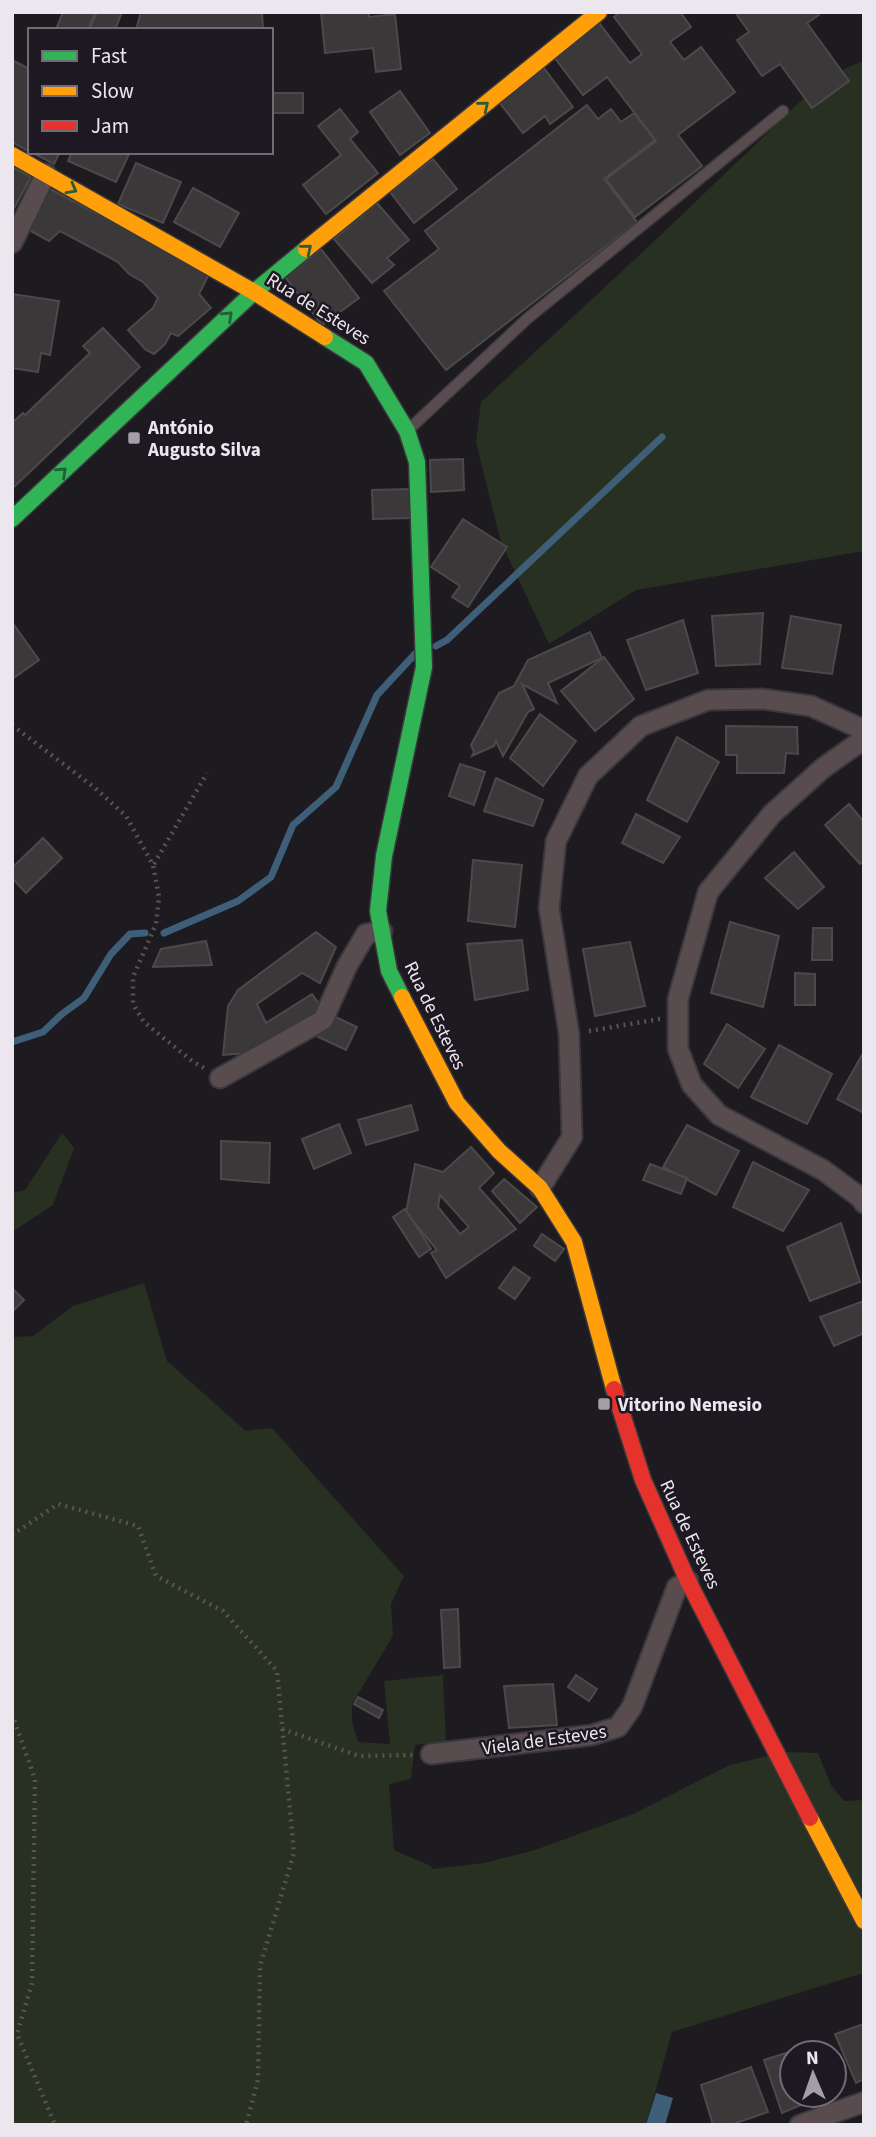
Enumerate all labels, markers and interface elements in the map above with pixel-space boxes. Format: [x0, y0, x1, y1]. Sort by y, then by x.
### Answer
legend [28, 28, 273, 154]
text: Fast [91, 41, 127, 71]
text: Slow [91, 76, 134, 106]
one-way arrow [476, 101, 488, 114]
text: Jam [91, 111, 129, 141]
one-way arrow [64, 181, 77, 194]
one-way arrow [299, 245, 312, 257]
street label: Rua de Esteves [261, 267, 375, 352]
one-way arrow [220, 312, 233, 325]
place label: António Augusto Silva [147, 415, 261, 464]
marker: António Augusto Silva [126, 430, 142, 446]
one-way arrow [54, 468, 67, 480]
street label: Rua de Esteves [397, 957, 473, 1075]
place label: Vitorino Nemesio [617, 1392, 762, 1419]
marker: Vitorino Nemesio [596, 1396, 612, 1412]
street label: Rua de Esteves [653, 1476, 727, 1594]
street label: Viela de Esteves [480, 1718, 608, 1763]
north arrow [778, 2039, 848, 2109]
text: N [806, 2045, 819, 2072]

